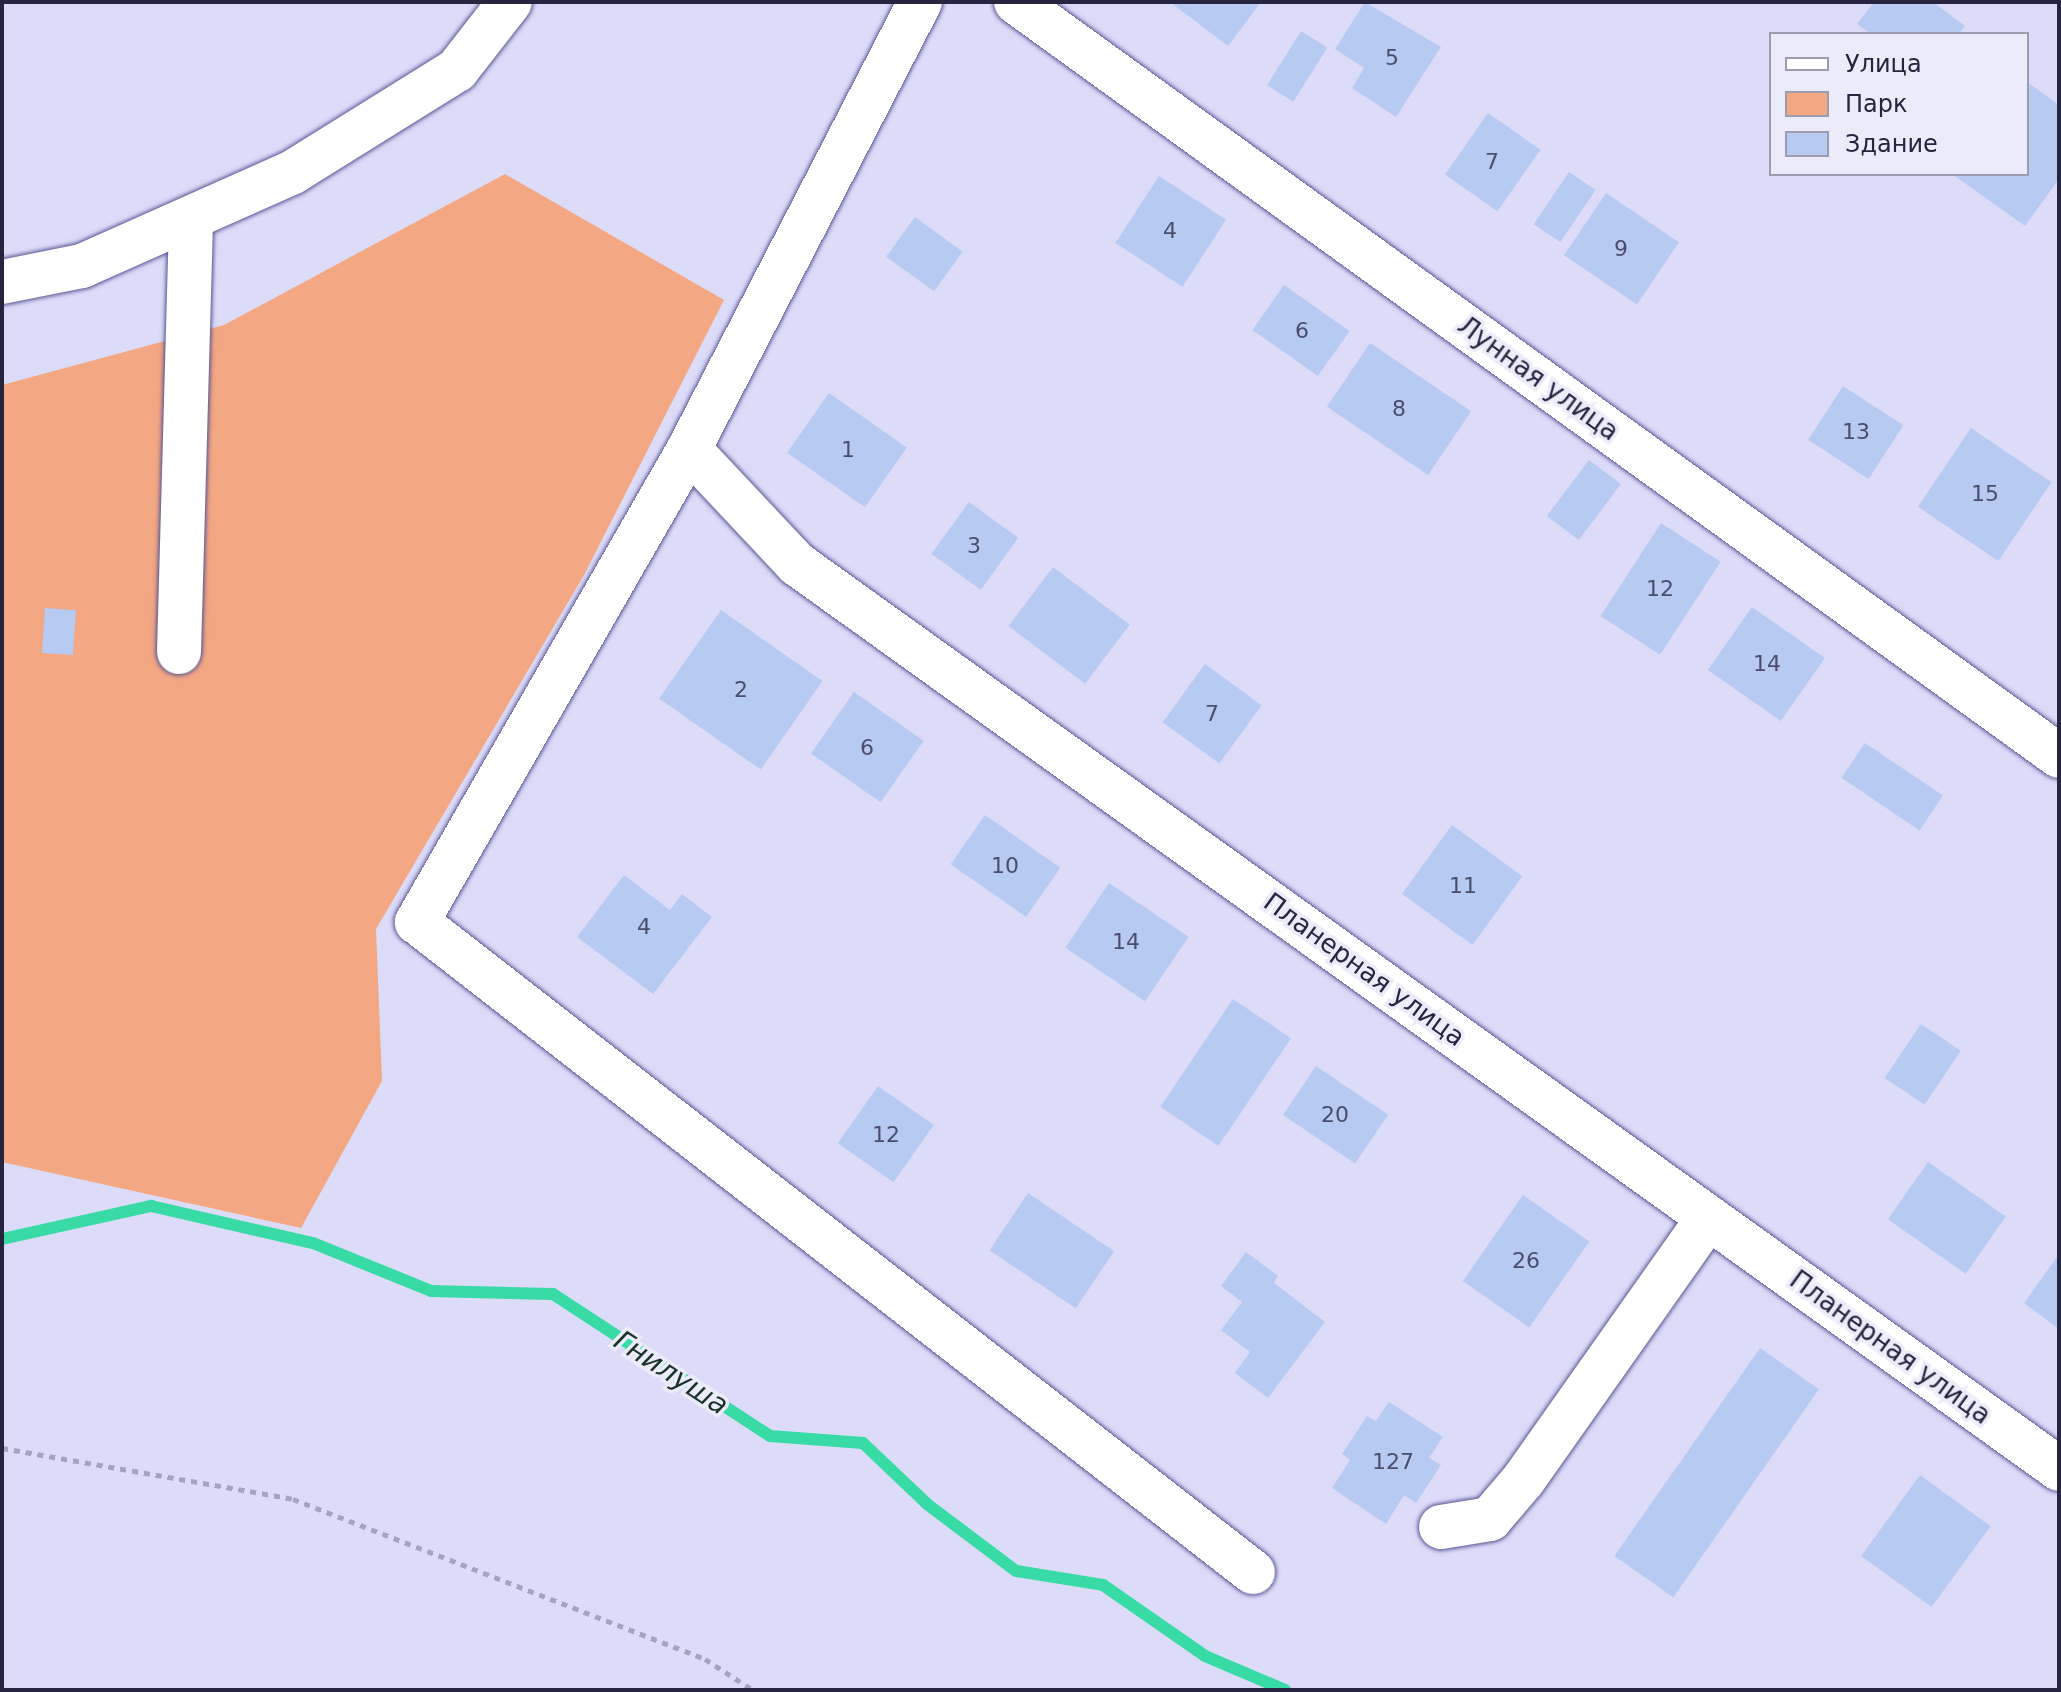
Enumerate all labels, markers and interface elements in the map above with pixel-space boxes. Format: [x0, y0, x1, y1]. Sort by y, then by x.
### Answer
legend [1769, 32, 2029, 176]
house number: 5 [1385, 45, 1399, 71]
text: Улица [1845, 50, 1922, 78]
text: Парк [1845, 90, 1907, 118]
text: Здание [1845, 130, 1938, 158]
house number: 7 [1485, 149, 1499, 175]
house number: 4 [1163, 218, 1177, 244]
house number: 9 [1614, 236, 1628, 262]
street label: Лунная улица [1451, 310, 1625, 448]
house number: 6 [1295, 318, 1309, 344]
house number: 8 [1392, 396, 1406, 422]
house number: 13 [1842, 419, 1870, 445]
house number: 1 [841, 437, 855, 463]
house number: 15 [1971, 481, 1999, 507]
house number: 3 [967, 533, 981, 559]
house number: 12 [1646, 576, 1674, 602]
house number: 14 [1753, 651, 1781, 677]
house number: 2 [734, 677, 748, 703]
house number: 7 [1205, 701, 1219, 727]
house number: 6 [860, 735, 874, 761]
house number: 10 [991, 853, 1019, 879]
house number: 11 [1449, 873, 1477, 899]
street label: Планерная улица [1257, 887, 1471, 1053]
house number: 4 [637, 914, 651, 940]
house number: 14 [1112, 929, 1140, 955]
house number: 20 [1321, 1102, 1349, 1128]
house number: 12 [872, 1122, 900, 1148]
house number: 26 [1512, 1248, 1540, 1274]
street label: Планерная улица [1783, 1265, 1997, 1431]
water label: Гнилуша [608, 1324, 734, 1422]
house number: 127 [1372, 1449, 1414, 1475]

